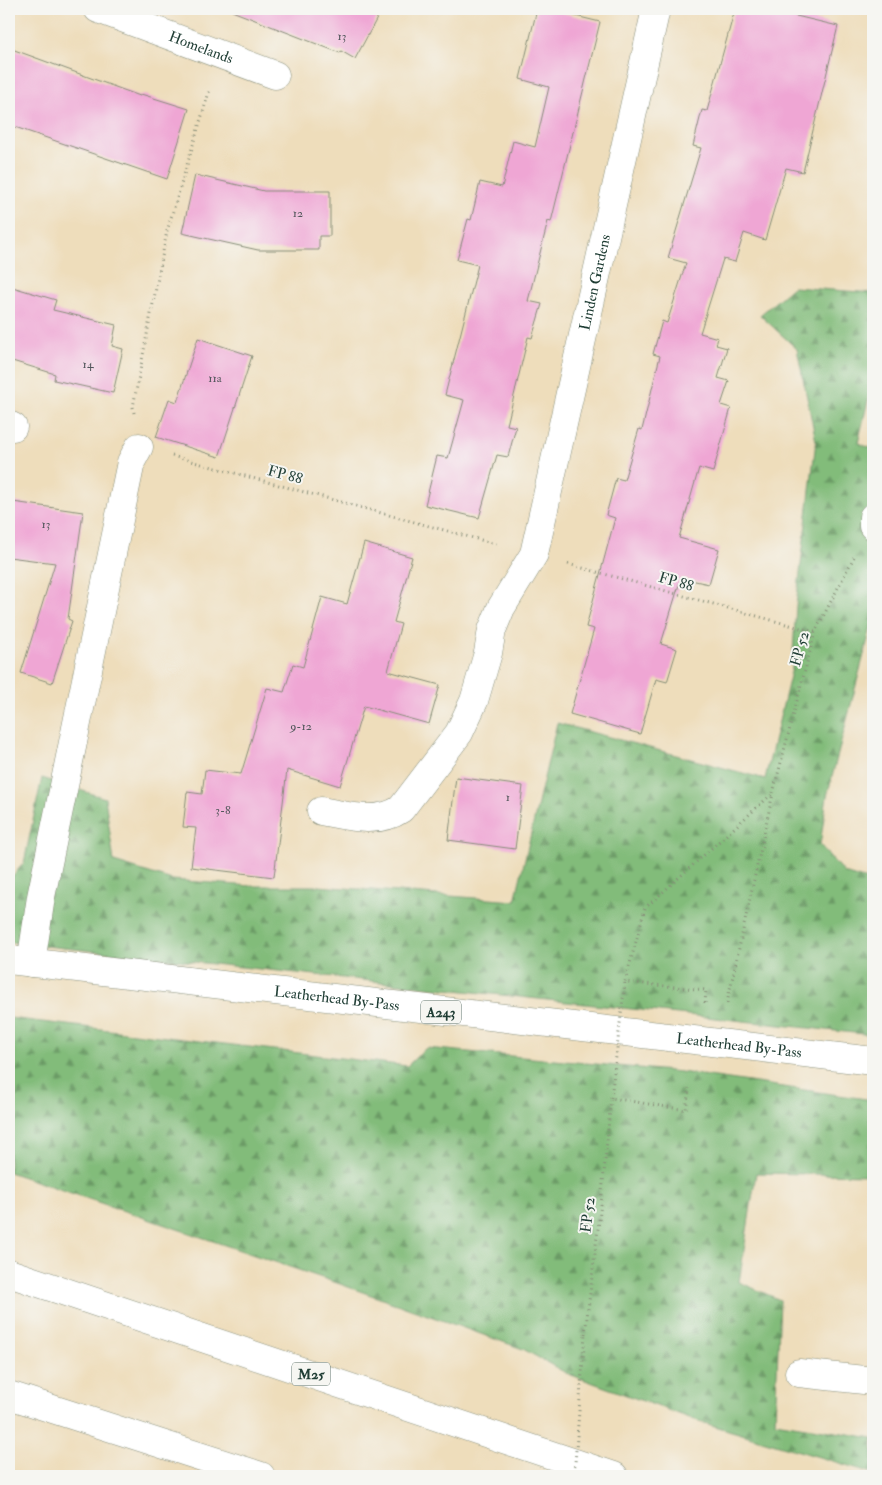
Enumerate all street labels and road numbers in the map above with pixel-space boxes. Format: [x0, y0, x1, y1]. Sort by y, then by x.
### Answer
street label: Homelands [166, 27, 236, 68]
street label: Linden Gardens [575, 233, 615, 332]
street label: FP 88 [265, 461, 305, 489]
street label: FP 88 [656, 568, 696, 596]
street label: FP 52 [786, 629, 814, 669]
street label: Leatherhead By-Pass [273, 982, 401, 1015]
road number: A243 [421, 1000, 461, 1024]
street label: Leatherhead By-Pass [675, 1029, 803, 1062]
street label: FP 52 [576, 1196, 600, 1234]
road number: M25 [292, 1362, 330, 1386]

